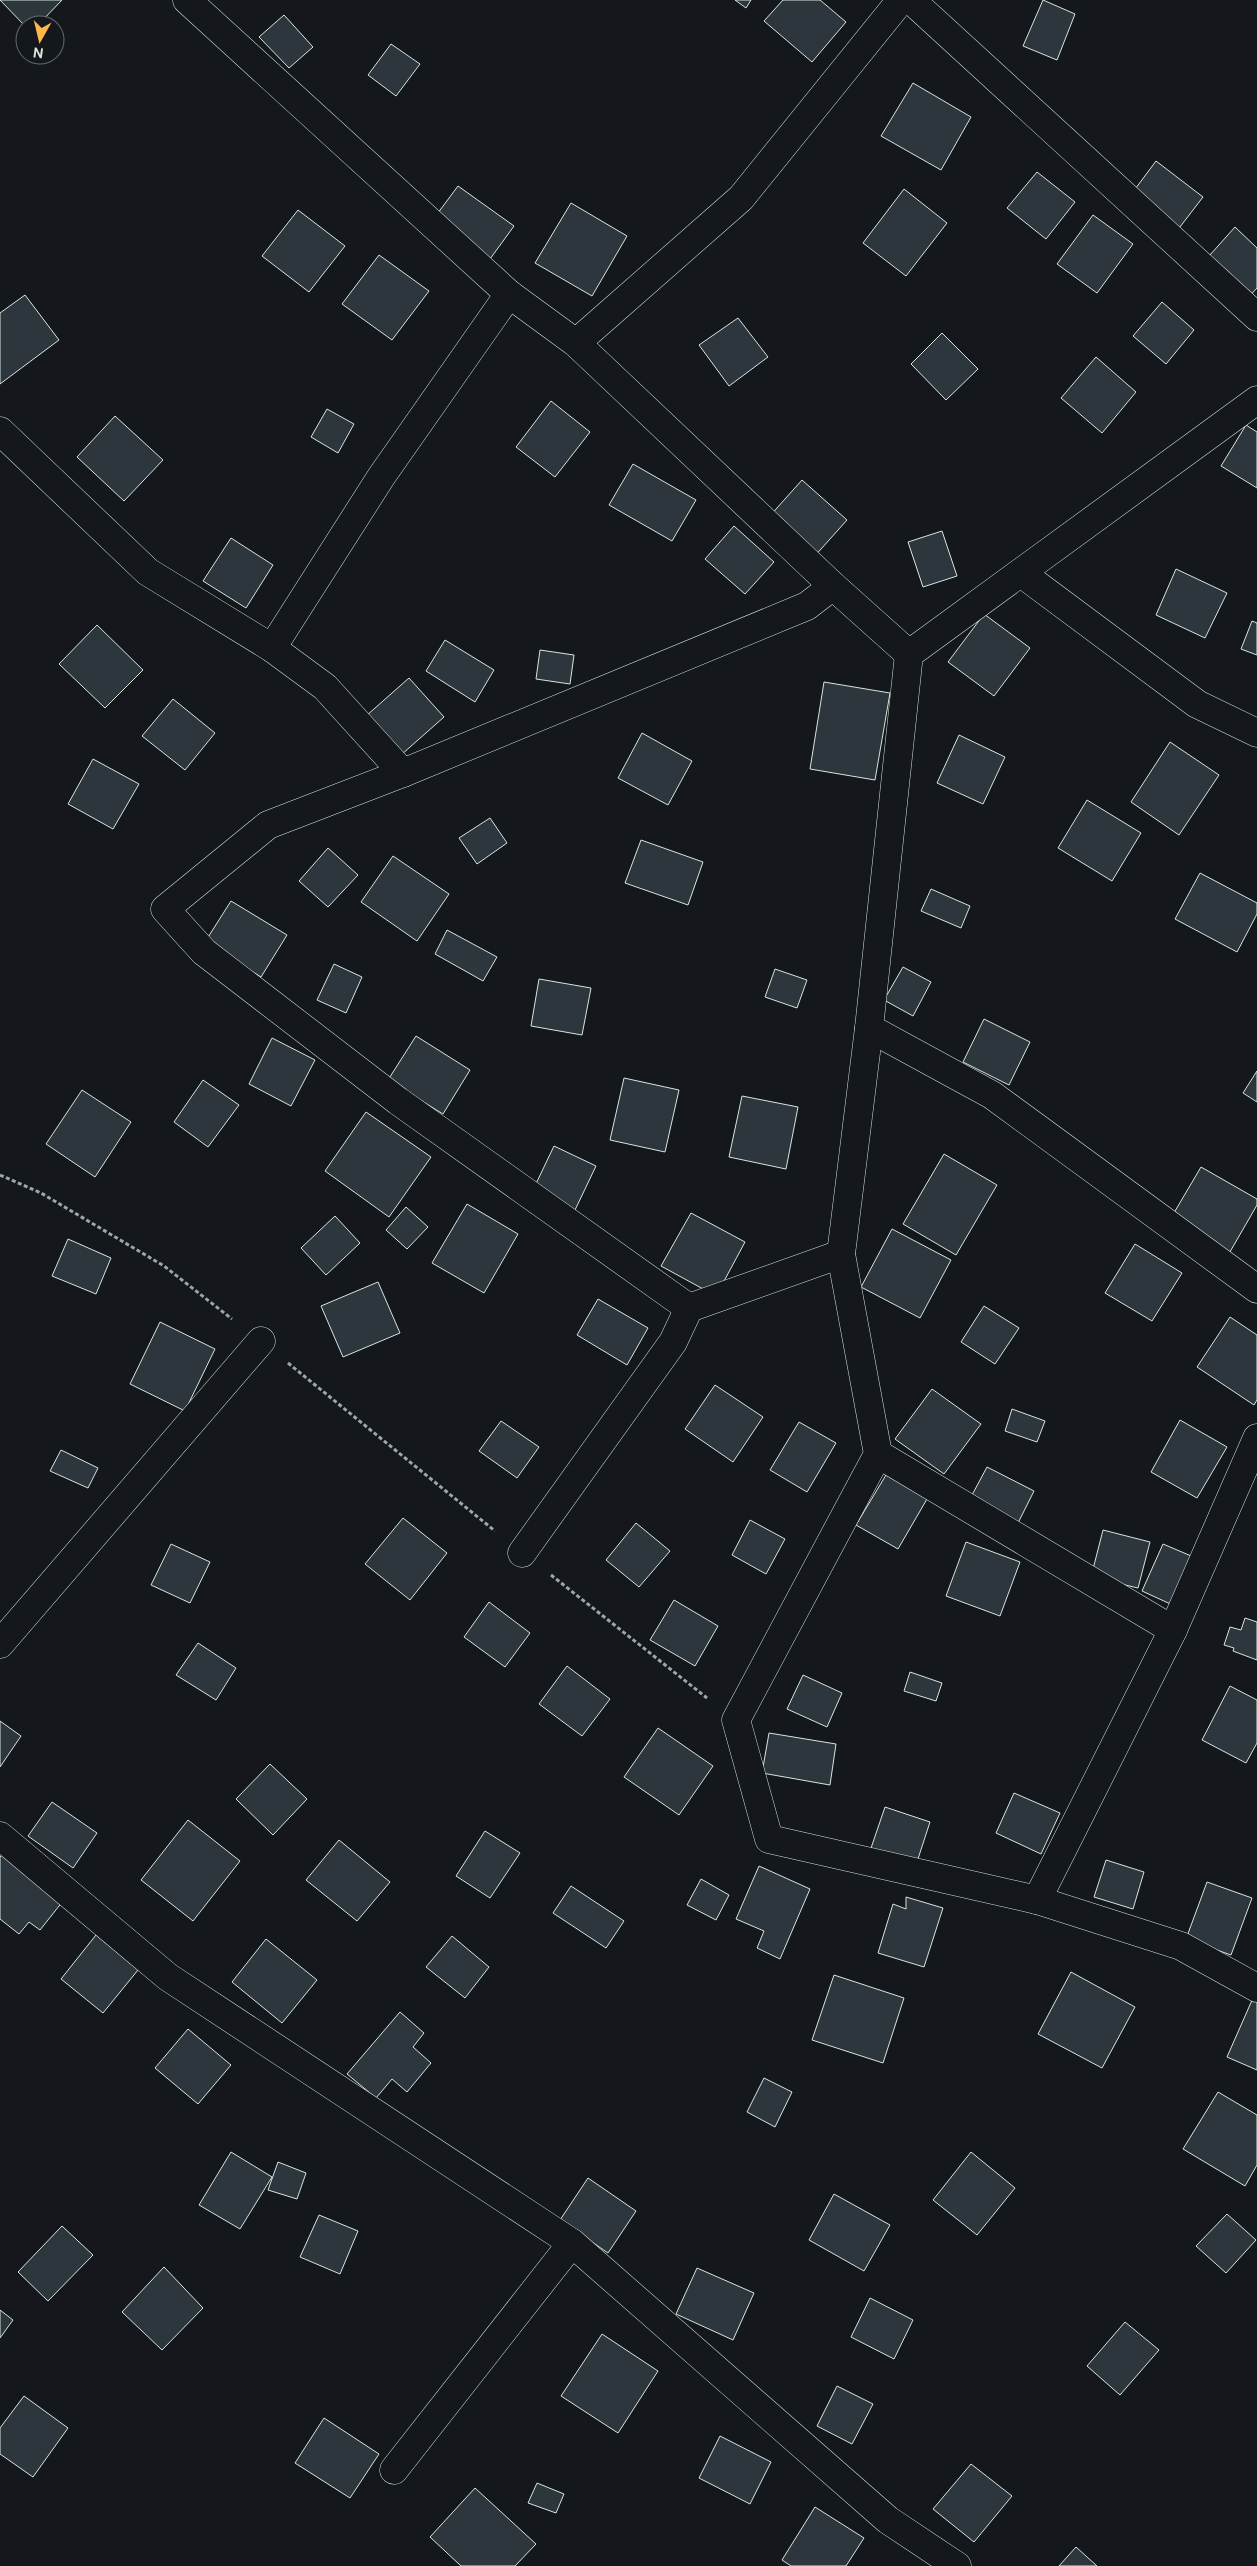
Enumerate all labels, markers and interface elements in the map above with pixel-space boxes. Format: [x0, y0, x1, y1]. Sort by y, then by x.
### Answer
north arrow [15, 15, 65, 65]
text: N [32, 43, 45, 62]

